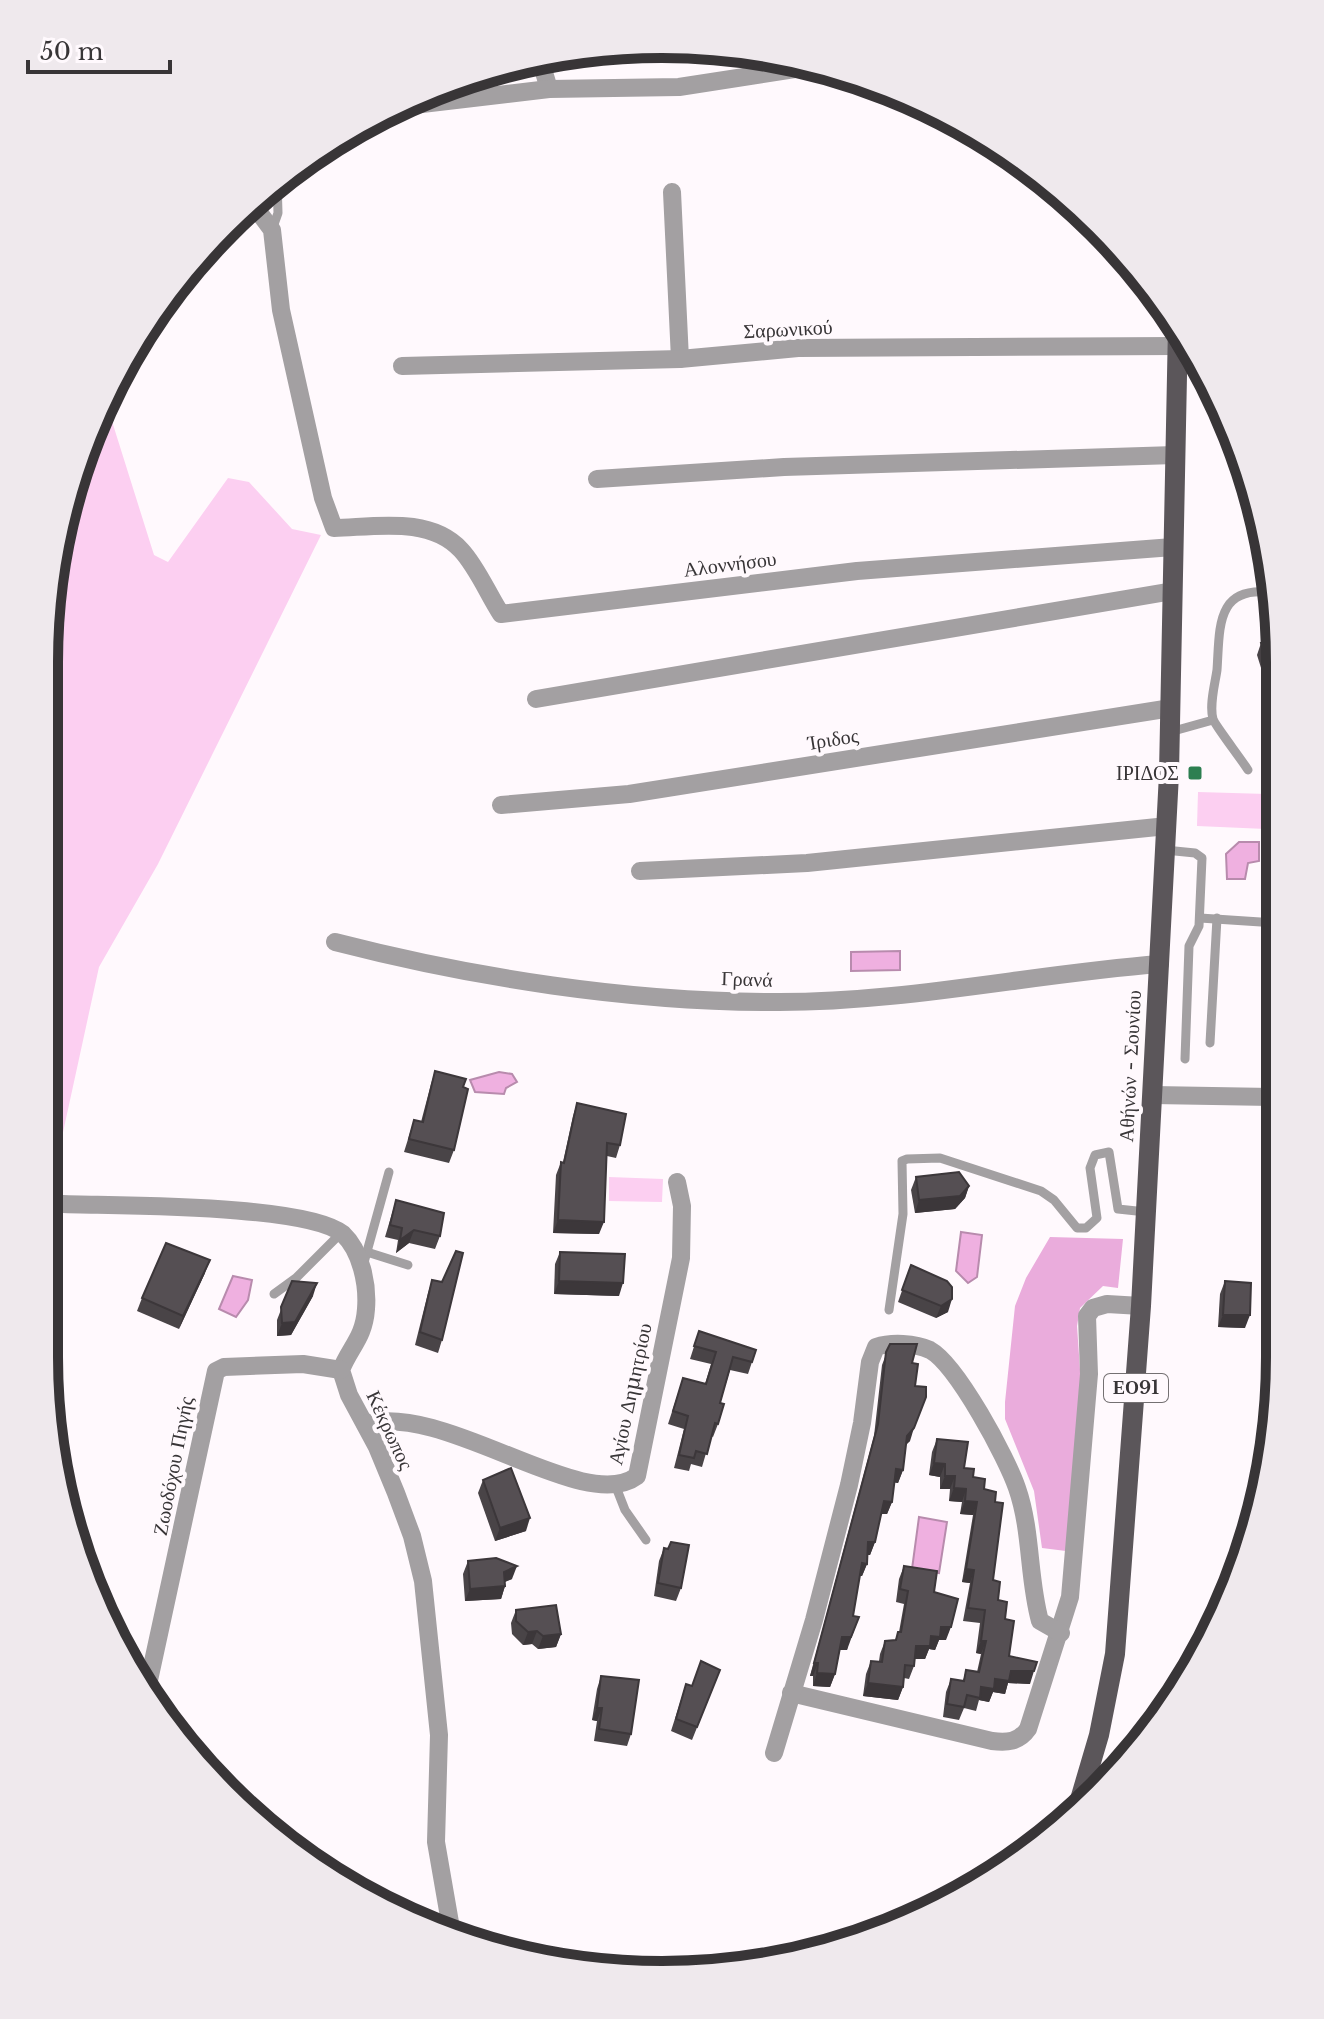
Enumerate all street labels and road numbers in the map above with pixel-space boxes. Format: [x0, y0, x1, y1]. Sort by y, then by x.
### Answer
street label: Σαρωνικού [743, 315, 833, 343]
street label: Αλοννήσου [682, 546, 778, 582]
street label: Ίριδος [805, 723, 860, 755]
street label: Γρανά [721, 966, 774, 992]
street label: Αθήνών - Σουνίου [1114, 989, 1146, 1143]
street label: Αγίου Δημητρίου [603, 1321, 657, 1467]
road number: ΕΟ91 [1104, 1374, 1168, 1402]
street label: Κέκρωπος [361, 1387, 419, 1473]
street label: Ζωοδόχου Πηγής [148, 1394, 198, 1538]

